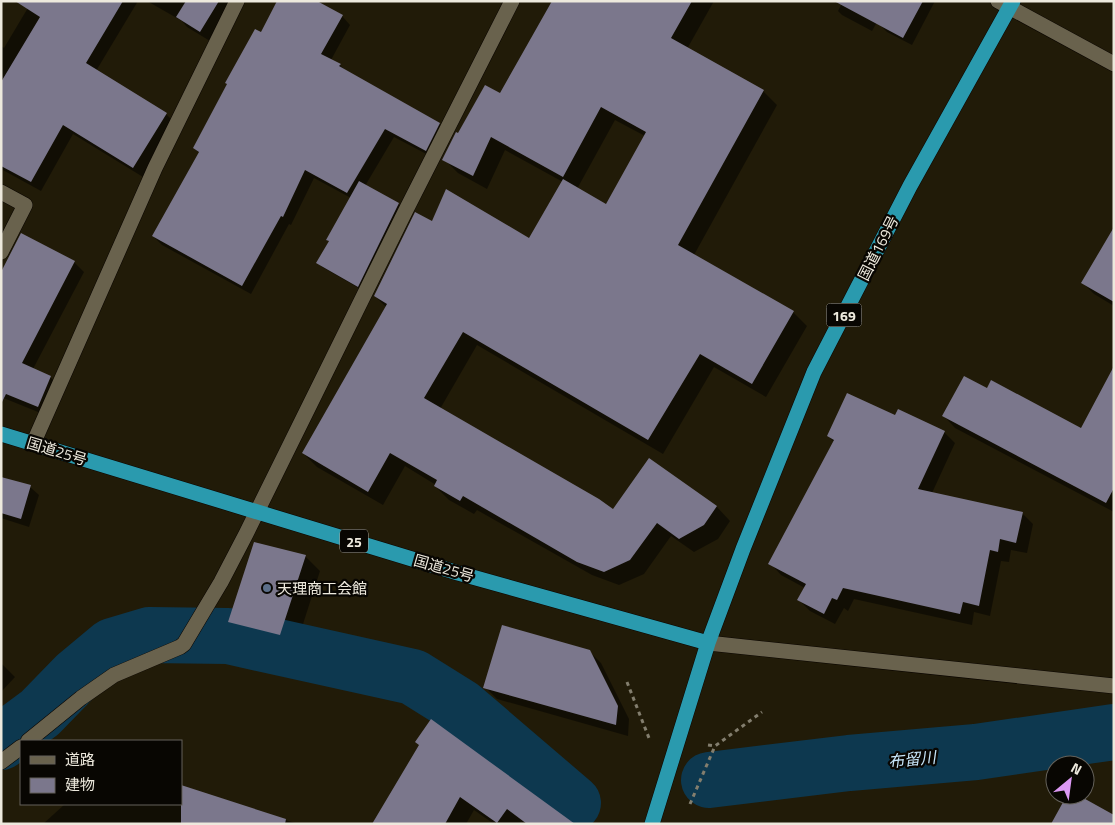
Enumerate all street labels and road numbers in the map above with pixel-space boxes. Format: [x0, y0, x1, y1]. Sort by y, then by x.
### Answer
street label: 国道169号 [852, 212, 904, 284]
road number: 169 [826, 304, 862, 326]
street label: 国道25号 [24, 431, 90, 471]
road number: 25 [340, 530, 368, 552]
street label: 国道25号 [411, 548, 477, 588]

